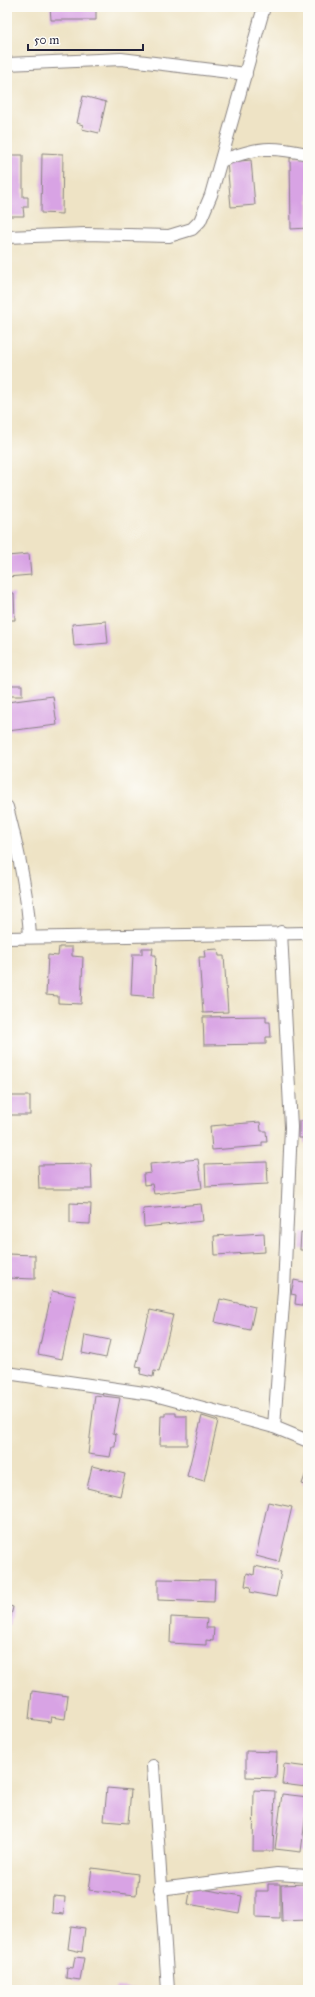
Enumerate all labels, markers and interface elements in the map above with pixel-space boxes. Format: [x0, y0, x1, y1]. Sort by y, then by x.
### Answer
scale bar [28, 26, 143, 52]
text: 50 m [34, 33, 59, 47]

